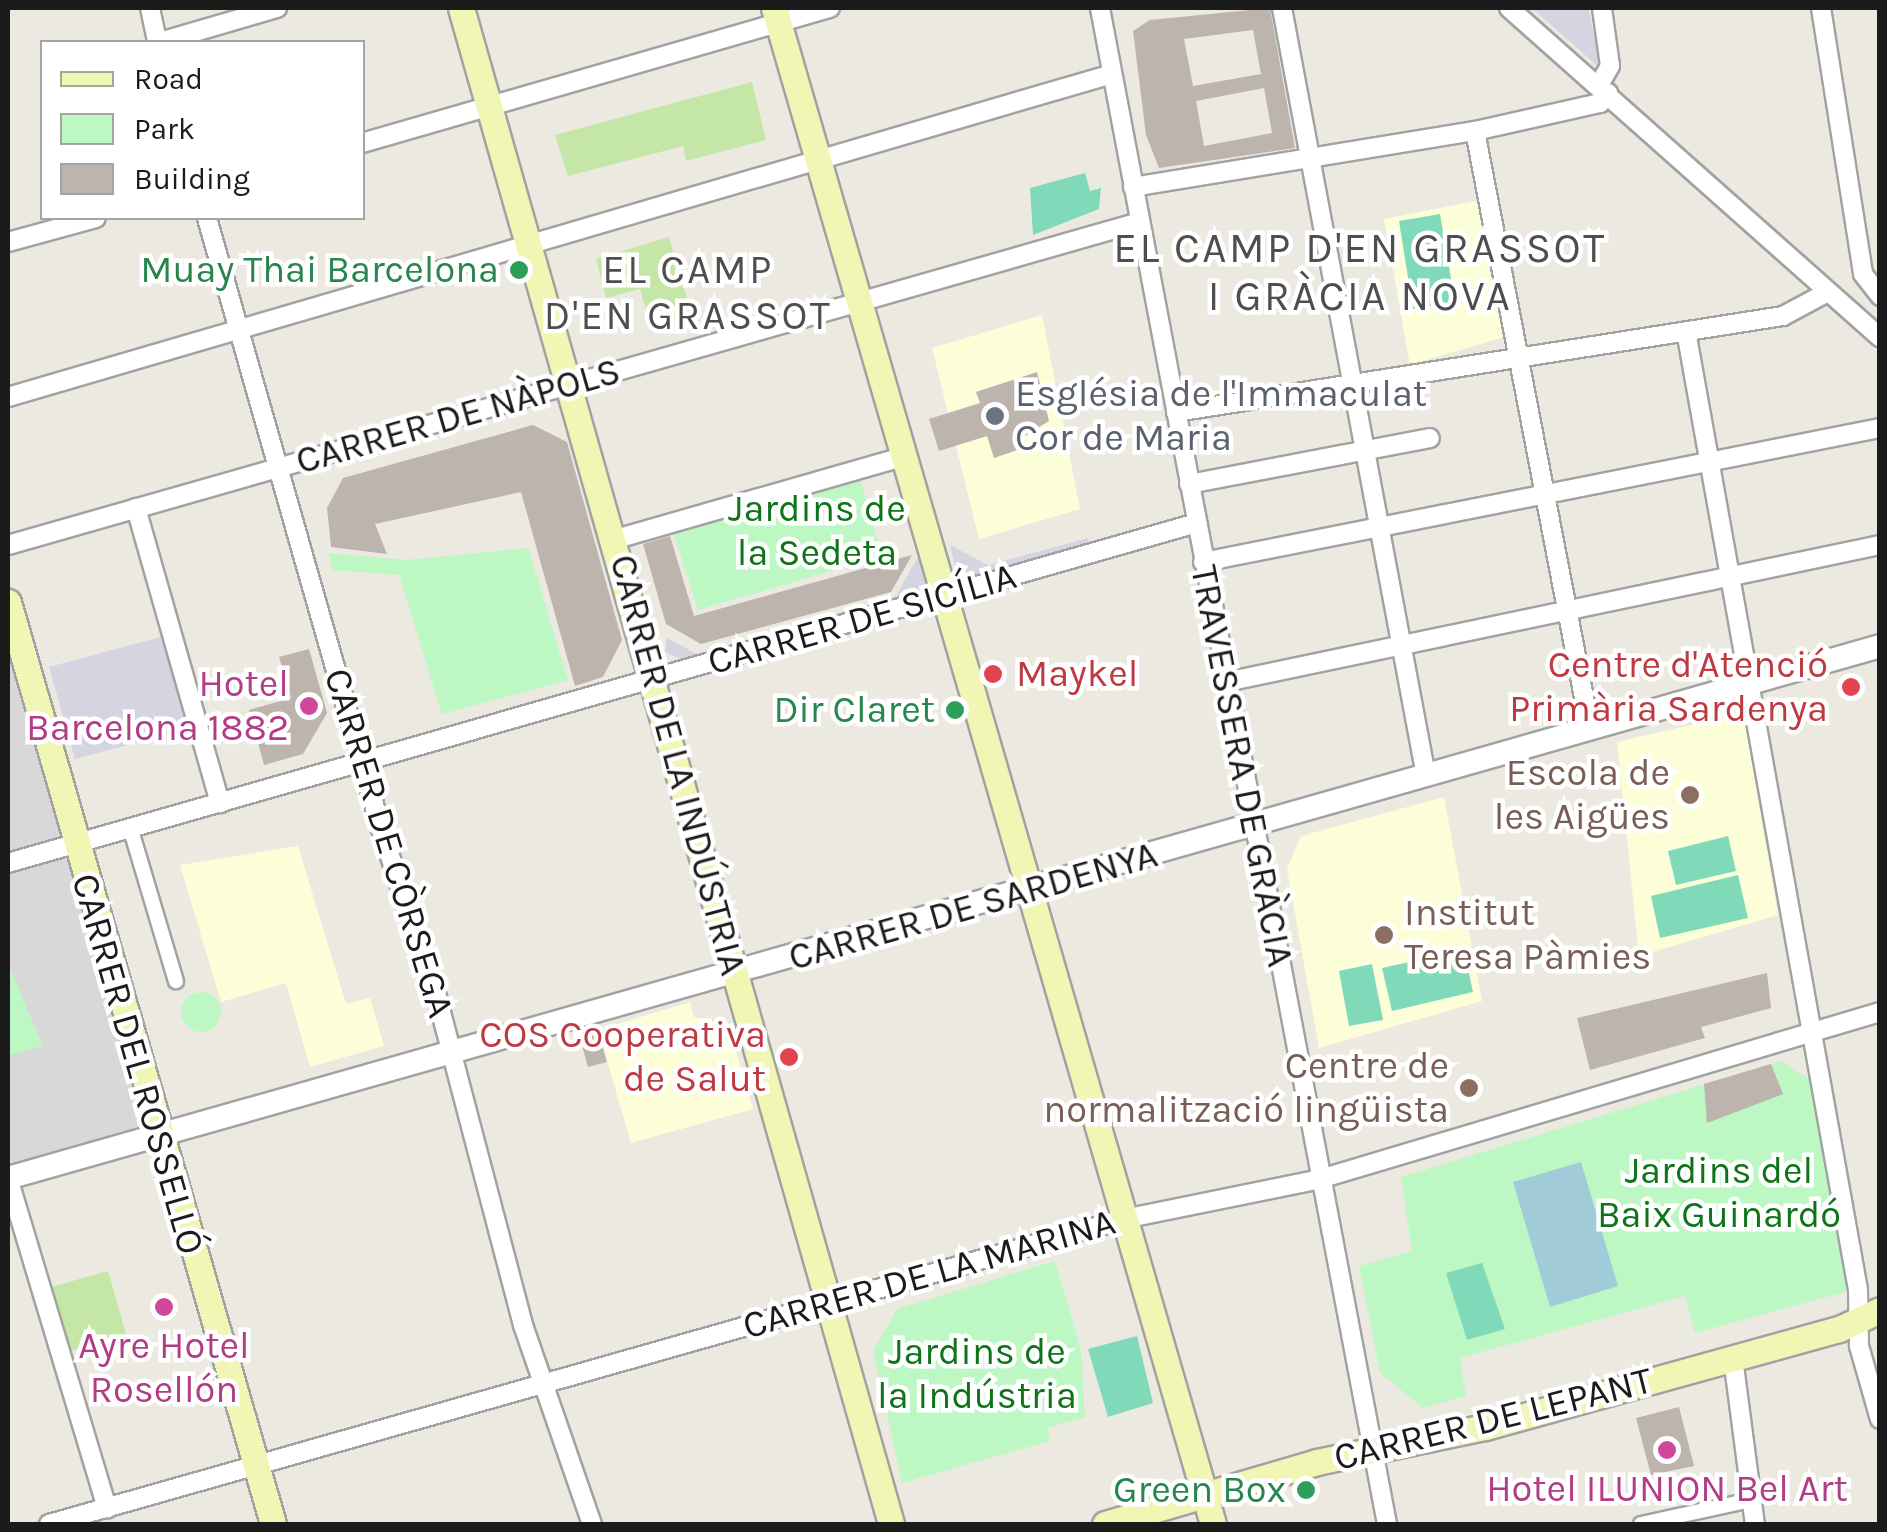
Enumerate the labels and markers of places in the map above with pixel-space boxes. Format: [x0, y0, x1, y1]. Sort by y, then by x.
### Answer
place label: Muay Thai Barcelona [140, 247, 499, 293]
marker: Muay Thai Barcelona [508, 259, 530, 281]
place label: Església de l'Immaculat Cor de Maria [1015, 371, 1427, 460]
marker: Església de l'Immaculat Cor de Maria [984, 405, 1006, 427]
place label: Centre d'Atenció Primària Sardenya [1509, 642, 1828, 732]
place label: Maykel [1016, 651, 1138, 697]
place label: Hotel Barcelona 1882 [26, 661, 289, 751]
marker: Maykel [980, 661, 1006, 687]
marker: Centre d'Atenció Primària Sardenya [1838, 674, 1864, 700]
place label: Dir Claret [773, 687, 935, 733]
marker: Hotel Barcelona 1882 [298, 695, 320, 717]
marker: Dir Claret [944, 699, 966, 721]
place label: Escola de les Aigües [1494, 750, 1670, 839]
marker: Escola de les Aigües [1679, 784, 1701, 806]
place label: Institut Teresa Pàmies [1404, 890, 1651, 979]
marker: Institut Teresa Pàmies [1373, 924, 1395, 946]
place label: COS Cooperativa de Salut [479, 1012, 766, 1102]
place label: Centre de normalització lingüista [1043, 1043, 1449, 1132]
marker: COS Cooperativa de Salut [776, 1044, 802, 1070]
marker: Centre de normalització lingüista [1458, 1077, 1480, 1099]
marker: Ayre Hotel Rosellón [153, 1296, 175, 1318]
place label: Ayre Hotel Rosellón [78, 1323, 250, 1412]
marker: Hotel ILUNION Bel Art [1656, 1439, 1678, 1461]
place label: Hotel ILUNION Bel Art [1486, 1466, 1848, 1512]
place label: Green Box [1113, 1467, 1286, 1513]
marker: Green Box [1295, 1479, 1317, 1501]

